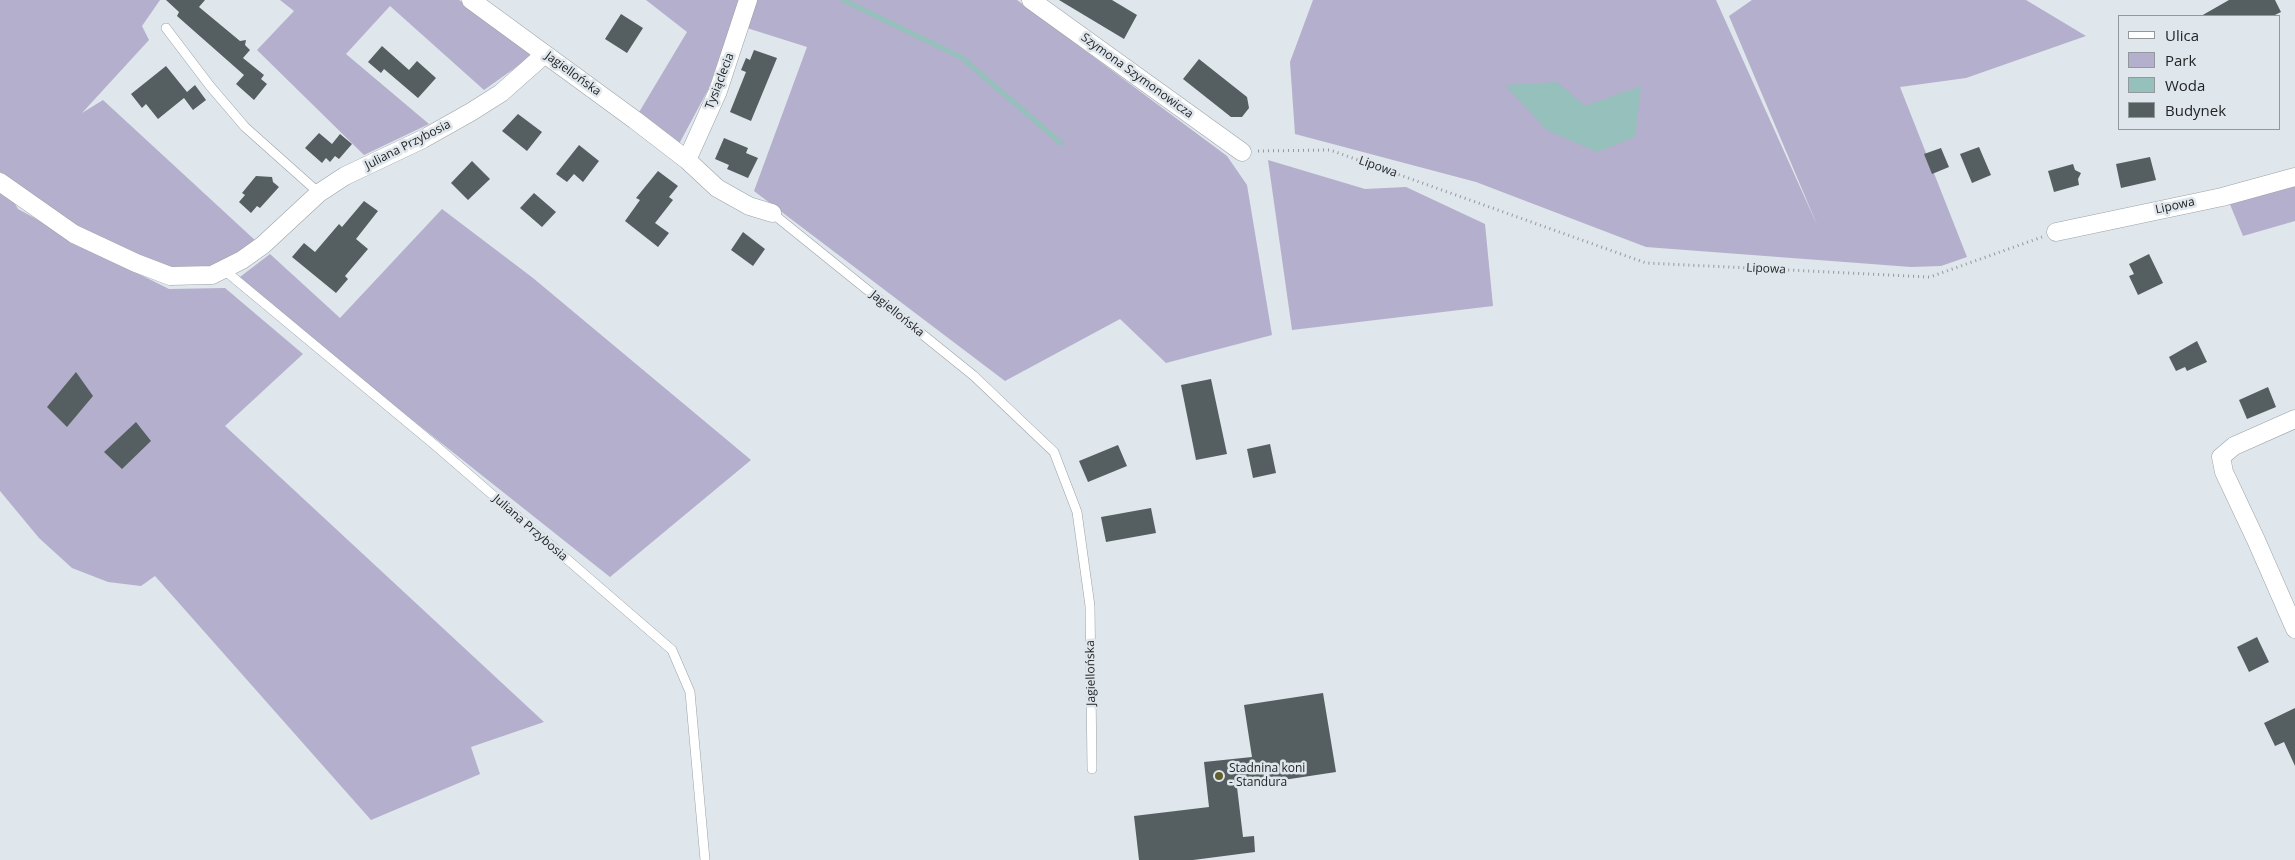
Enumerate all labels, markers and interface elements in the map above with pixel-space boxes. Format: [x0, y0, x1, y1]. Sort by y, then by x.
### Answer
legend [2118, 15, 2280, 130]
text: Ulica [2165, 25, 2199, 45]
street label: Szymona Szymonowicza [1078, 30, 1196, 122]
street label: Jagiellońska [542, 49, 604, 99]
text: Park [2165, 50, 2196, 70]
street label: Tysiąclecia [703, 51, 737, 111]
text: Woda [2165, 75, 2205, 95]
text: Budynek [2165, 100, 2226, 120]
street label: Juliana Przybosia [363, 117, 453, 173]
street label: Lipowa [1357, 153, 1399, 181]
street label: Lipowa [2154, 195, 2196, 217]
street label: Lipowa [1746, 261, 1786, 277]
street label: Jagiellońska [867, 288, 927, 340]
street label: Juliana Przybosia [490, 492, 570, 564]
street label: Jagiellońska [1083, 640, 1099, 706]
place label: Stadnina koni - Standura [1229, 762, 1305, 790]
marker: Stadnina koni - Standura [1213, 770, 1225, 782]

